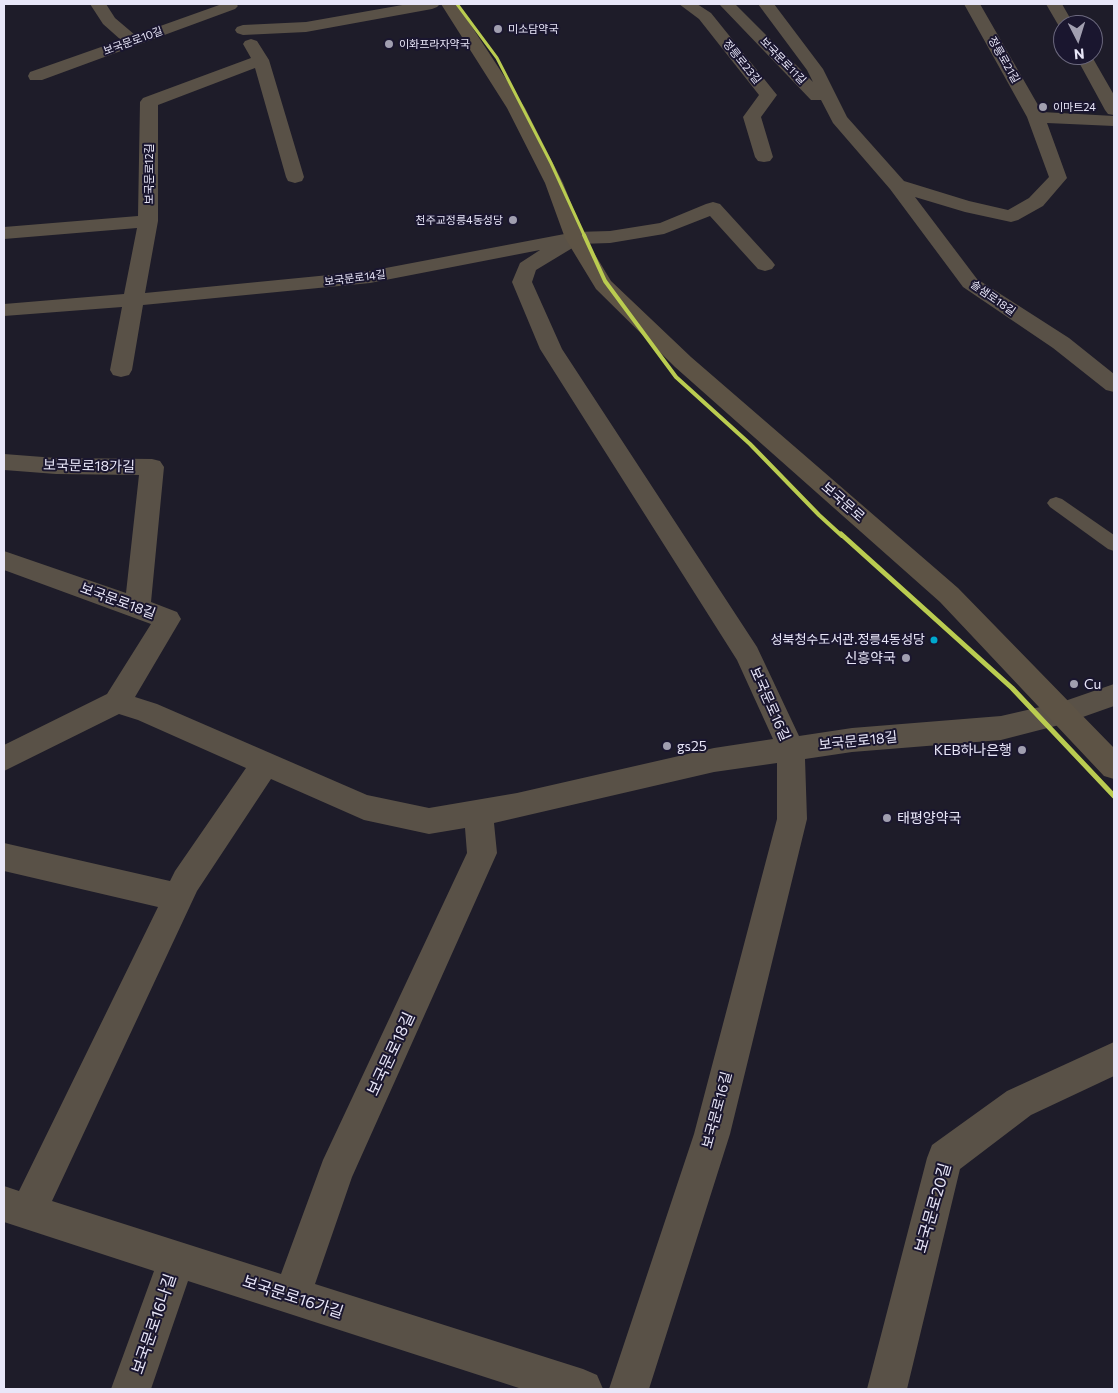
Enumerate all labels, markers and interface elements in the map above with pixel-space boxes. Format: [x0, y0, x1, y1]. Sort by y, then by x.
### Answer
north arrow [1053, 15, 1103, 65]
place label: 미소담약국 [508, 22, 559, 36]
marker: 미소담약국 [492, 23, 504, 35]
street label: 보국문로10길 [101, 24, 165, 58]
street label: 정릉로21길 [985, 34, 1023, 86]
street label: 보국문로11길 [757, 35, 809, 87]
place label: 이화프라자약국 [399, 37, 470, 51]
street label: 정릉로23길 [720, 37, 764, 87]
marker: 이화프라자약국 [383, 38, 395, 50]
text: N [1073, 46, 1085, 63]
place label: 이마트24 [1053, 100, 1096, 114]
marker: 이마트24 [1037, 101, 1049, 113]
street label: 보국문로12길 [142, 143, 156, 205]
place label: 천주교정릉4동성당 [415, 213, 503, 227]
marker: 천주교정릉4동성당 [507, 214, 519, 226]
street label: 보국문로14길 [323, 268, 387, 288]
street label: 솔샘로18길 [968, 278, 1018, 318]
street label: 보국문로18가길 [43, 457, 135, 475]
street label: 보국문로 [818, 479, 868, 525]
street label: 보국문로18길 [78, 580, 158, 622]
place label: 성북청수도서관.정릉4동성당 [771, 632, 925, 648]
marker: 성북청수도서관.정릉4동성당 [929, 635, 939, 645]
place label: 신흥약국 [844, 650, 896, 666]
marker: 신흥약국 [900, 652, 912, 664]
street label: 보국문로16길 [746, 665, 794, 743]
place label: Cu [1084, 676, 1101, 692]
marker: Cu [1068, 678, 1080, 690]
street label: 보국문로18길 [818, 729, 898, 753]
place label: gs25 [677, 738, 707, 754]
marker: gs25 [661, 740, 673, 752]
place label: KEB하나은행 [934, 742, 1012, 758]
marker: KEB하나은행 [1016, 744, 1028, 756]
place label: 태평양약국 [897, 810, 961, 826]
marker: 태평양약국 [881, 812, 893, 824]
street label: 보국문로18길 [363, 1009, 419, 1099]
street label: 보국문로16길 [699, 1070, 735, 1150]
street label: 보국문로20길 [911, 1161, 955, 1255]
street label: 보국문로16나길 [128, 1271, 180, 1377]
street label: 보국문로16가길 [240, 1272, 346, 1322]

